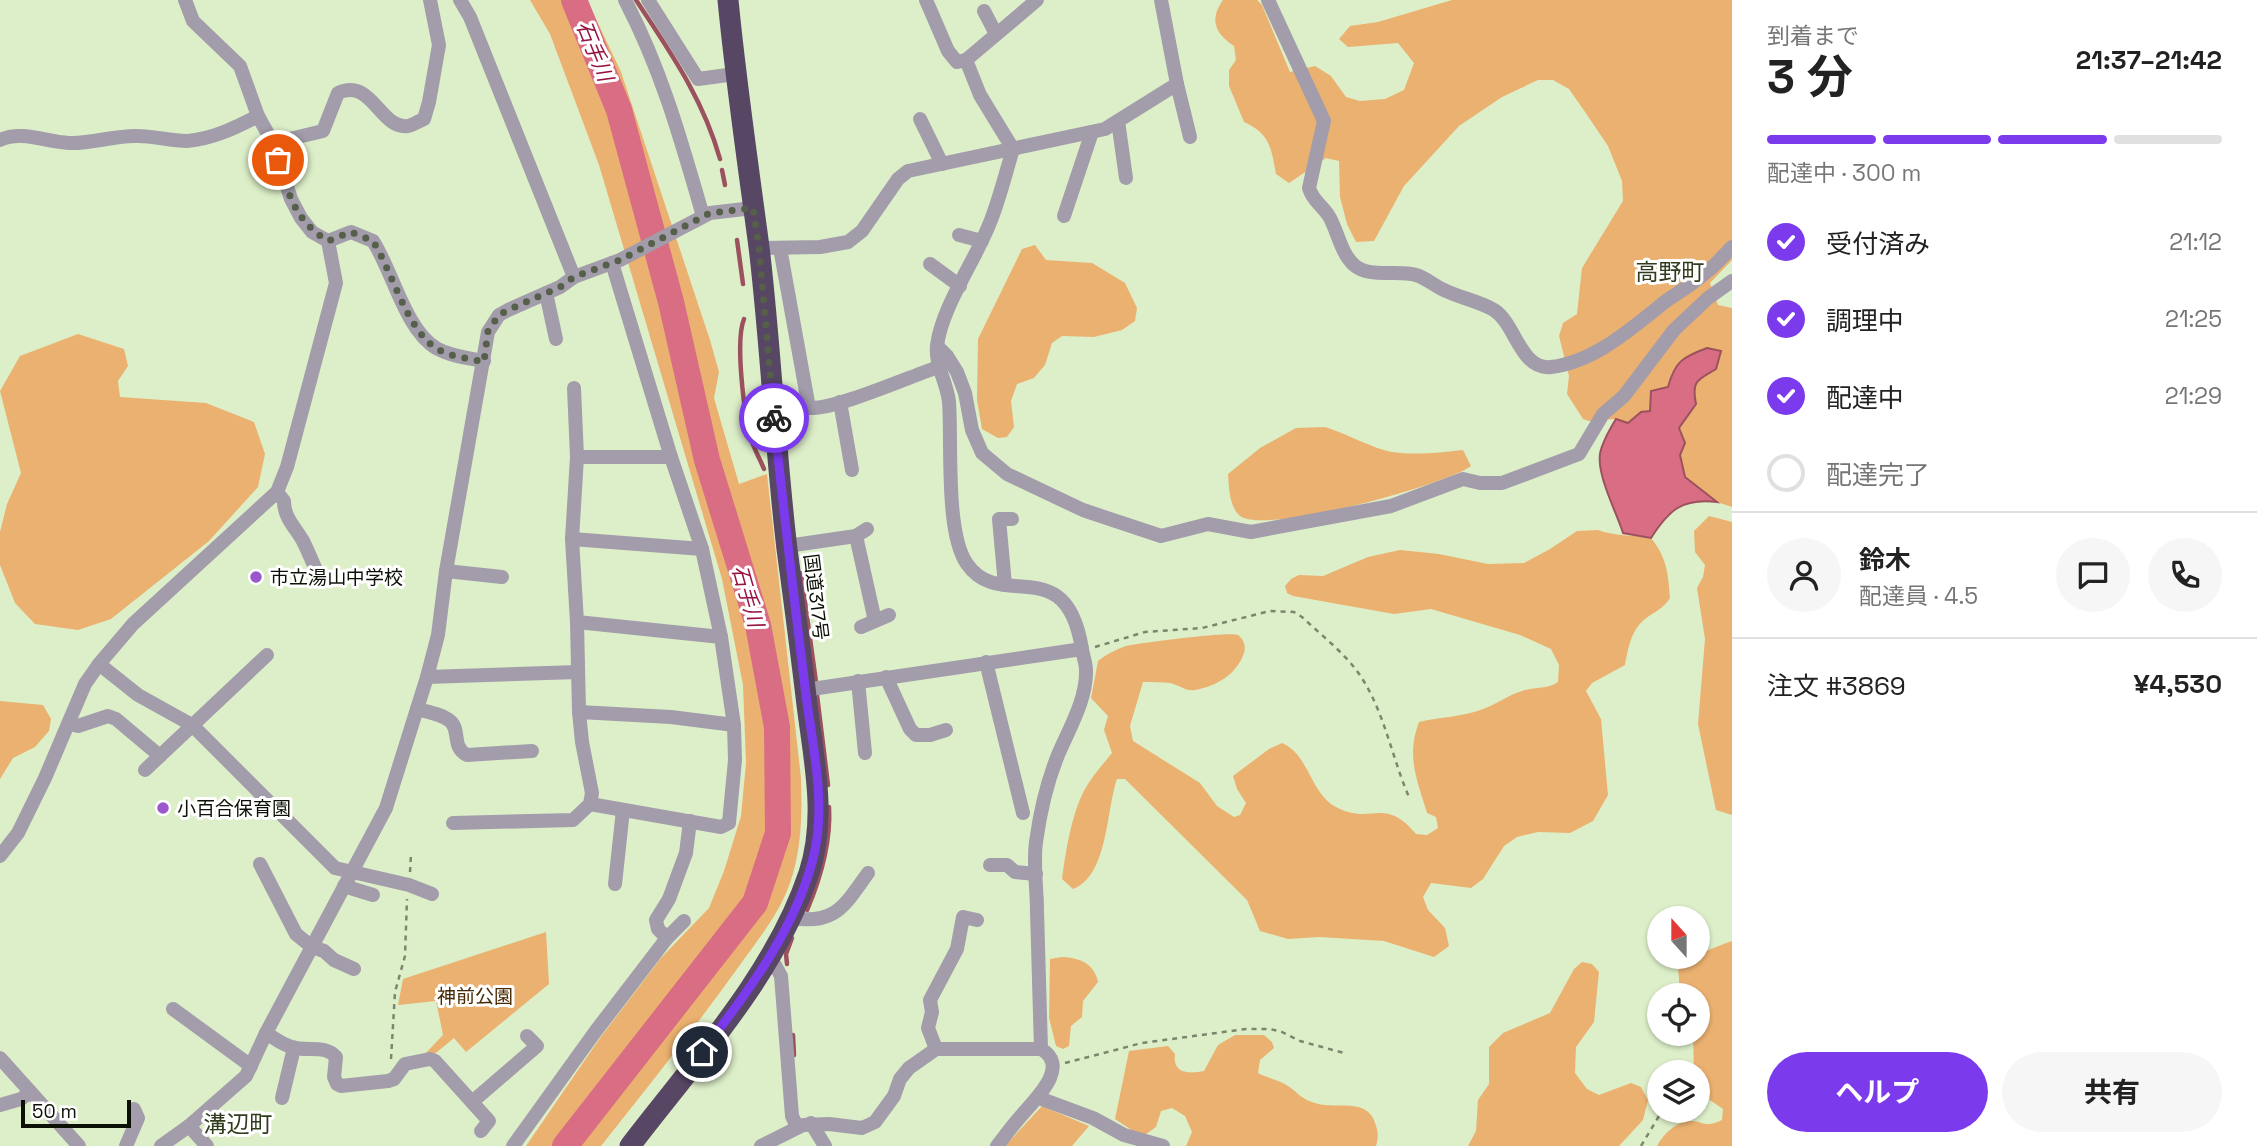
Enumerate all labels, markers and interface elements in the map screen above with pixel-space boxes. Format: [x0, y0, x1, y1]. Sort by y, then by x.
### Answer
water label: 石手川 [571, 17, 620, 87]
text: 到着まで [1767, 21, 1859, 51]
text: 21:37–21:42 [2076, 43, 2222, 77]
text: 3 分 [1767, 48, 1853, 106]
pin [248, 130, 308, 190]
icon: bag [259, 141, 297, 179]
text: 配達中 · 300 m [1767, 158, 1921, 188]
icon: check [1767, 223, 1805, 261]
text: 受付済み [1826, 227, 1930, 261]
text: 21:12 [2169, 227, 2222, 257]
district label: 高野町 [1636, 257, 1705, 287]
icon: check [1767, 300, 1805, 338]
text: 調理中 [1826, 304, 1904, 338]
text: 21:25 [2165, 304, 2222, 334]
icon: check [1767, 377, 1805, 415]
text: 配達中 [1826, 381, 1904, 415]
text: 21:29 [2165, 381, 2222, 411]
courier [739, 383, 809, 453]
icon: bike [755, 399, 793, 437]
text: 配達完了 [1826, 458, 1930, 492]
button: person [1767, 538, 1841, 612]
button: chat [2056, 538, 2130, 612]
button: phone [2148, 538, 2222, 612]
text: 鈴木 [1859, 543, 1911, 577]
street label: 国道317号 [798, 552, 834, 642]
water label: 石手川 [726, 562, 770, 632]
place label: 市立湯山中学校 [270, 565, 403, 590]
marker: 市立湯山中学校 [248, 569, 264, 585]
text: 配達員 · 4.5 [1859, 581, 1978, 611]
text: ¥4,530 [2133, 667, 2222, 701]
text: 注文 #3869 [1767, 669, 1906, 703]
place label: 小百合保育園 [177, 796, 291, 821]
marker: 小百合保育園 [155, 800, 171, 816]
north arrow [1647, 906, 1710, 970]
map controls [1647, 906, 1710, 1123]
button: locate [1647, 983, 1710, 1046]
park label: 神前公園 [437, 984, 513, 1009]
pin [672, 1022, 732, 1082]
icon: home [683, 1033, 721, 1071]
button: ヘルプ [1767, 1052, 1988, 1132]
button: 共有 [2002, 1052, 2222, 1132]
button: layers [1647, 1060, 1710, 1123]
scale bar [21, 1097, 131, 1129]
text: 50 m [32, 1099, 77, 1124]
district label: 溝辺町 [204, 1109, 273, 1139]

